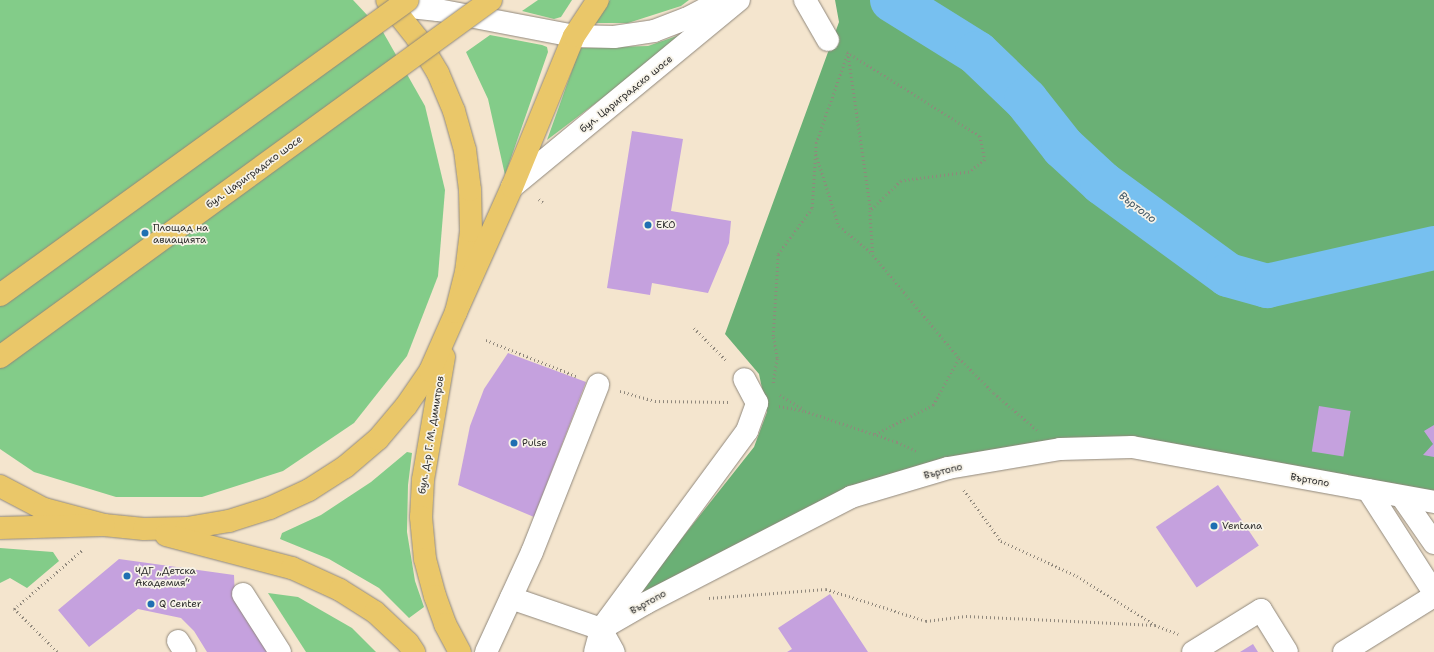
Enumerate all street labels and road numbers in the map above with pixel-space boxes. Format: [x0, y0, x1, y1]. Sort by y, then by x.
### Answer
street label: бул. Цариградско шосе [577, 53, 675, 135]
street label: бул. Цариградско шосе [204, 133, 304, 211]
street label: бул. Д-р Г. М. Димитров [416, 375, 446, 495]
street label: Въртопо [922, 460, 964, 482]
street label: Въртопо [1290, 471, 1330, 489]
street label: Въртопо [628, 587, 668, 617]

